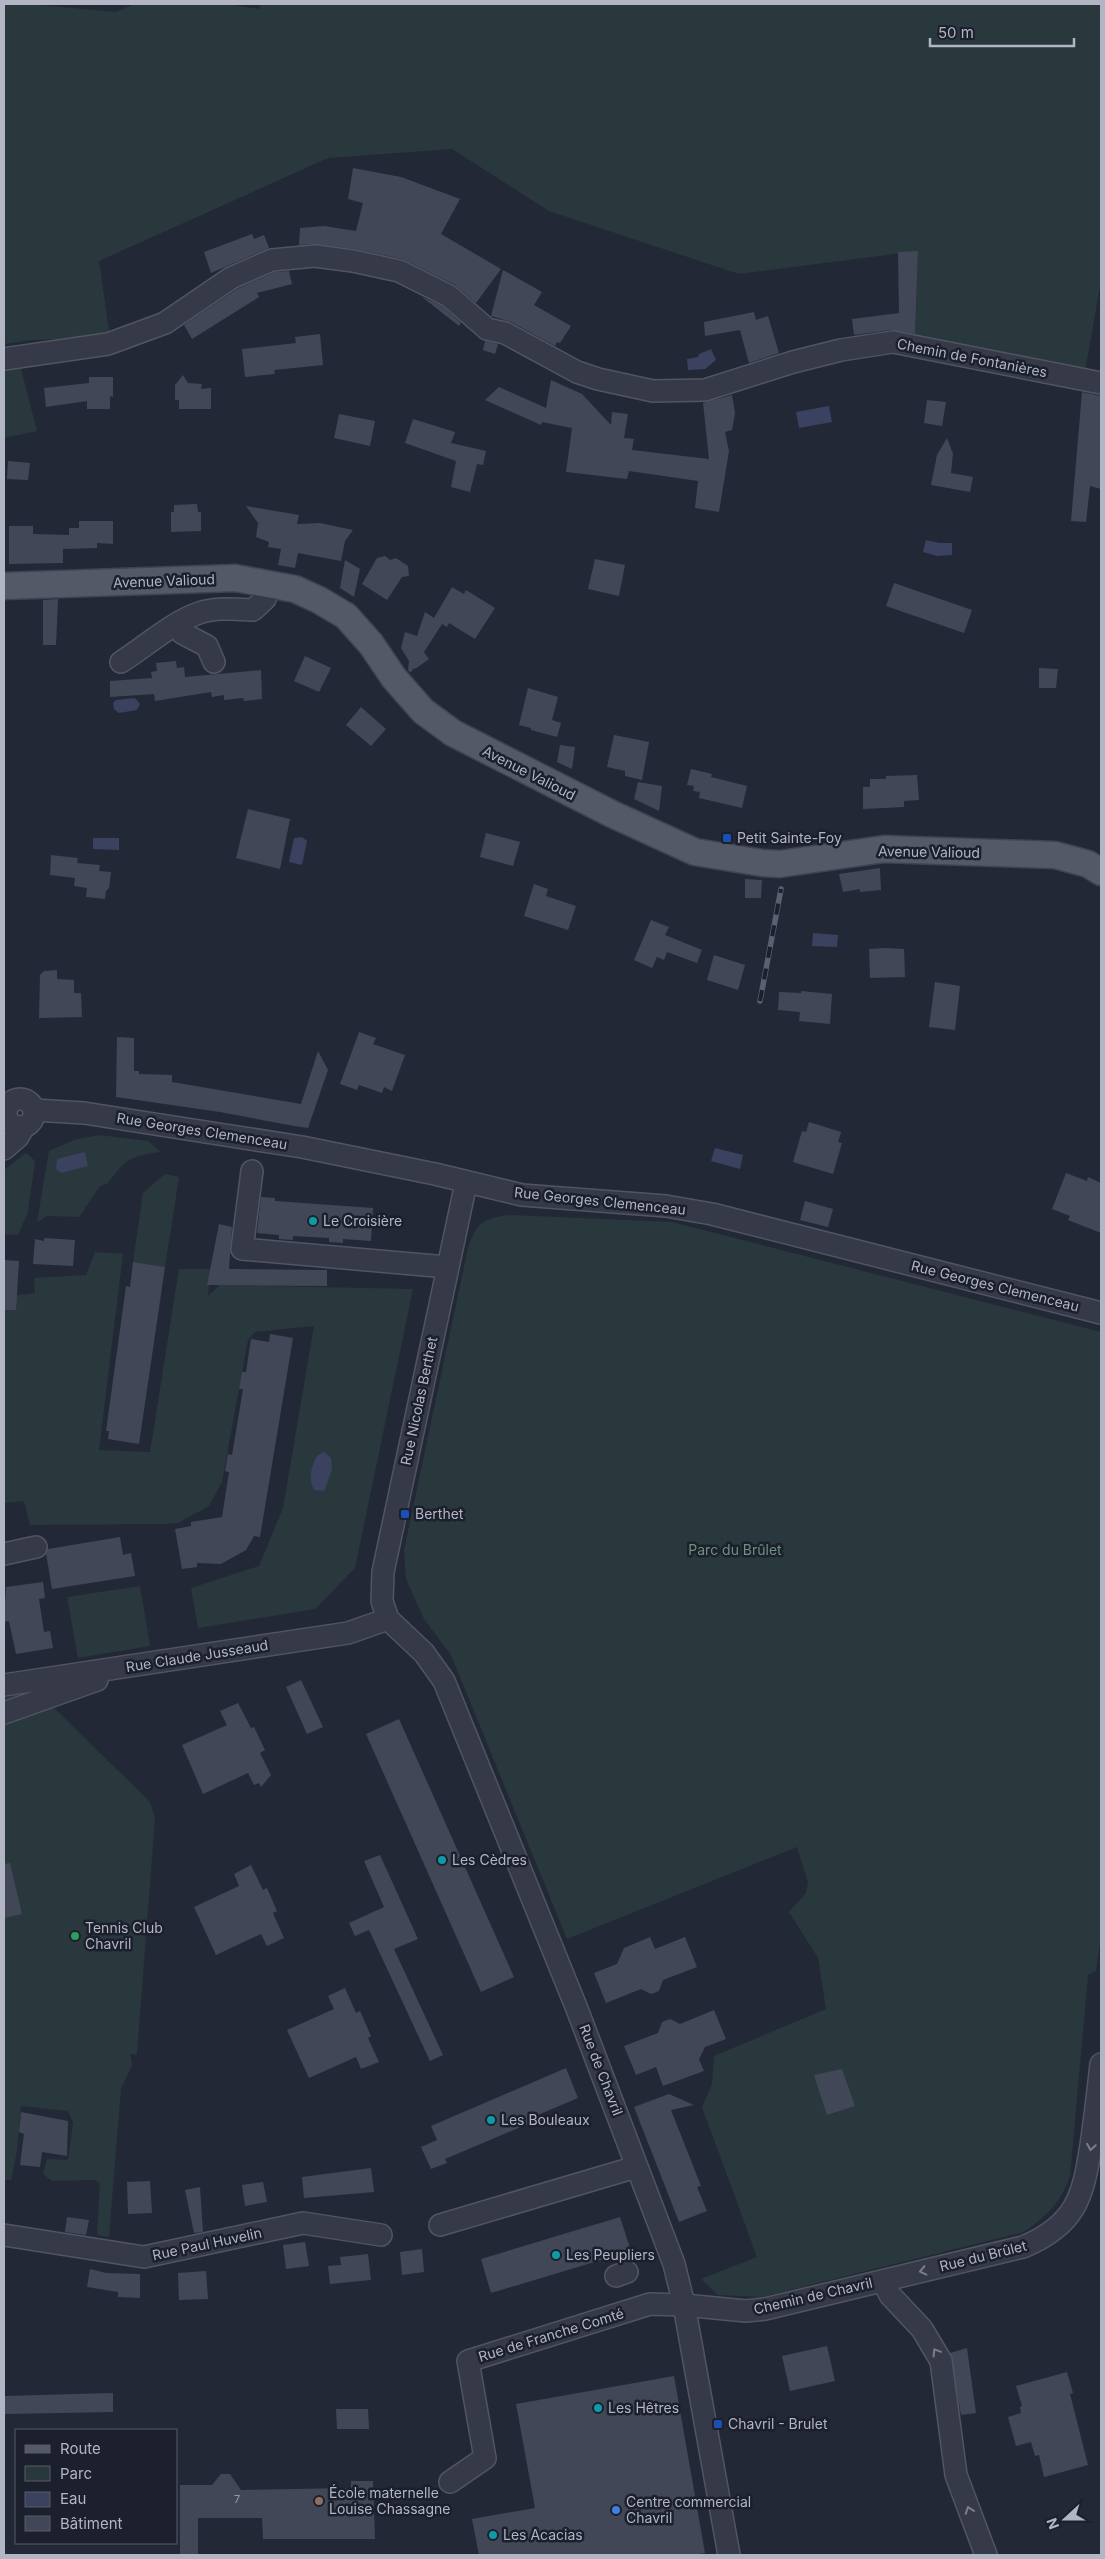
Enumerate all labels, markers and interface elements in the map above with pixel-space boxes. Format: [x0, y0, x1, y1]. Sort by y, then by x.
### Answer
scale bar [930, 15, 1074, 47]
text: 50 m [938, 23, 974, 42]
street label: Chemin de Fontanières [896, 335, 1049, 380]
street label: Avenue Valioud [113, 570, 215, 591]
street label: Avenue Valioud [480, 742, 579, 803]
place label: Petit Sainte-Foy [737, 829, 842, 846]
marker: Petit Sainte-Foy [721, 832, 733, 844]
street label: Avenue Valioud [878, 842, 980, 861]
street label: Rue Georges Clemenceau [116, 1109, 289, 1152]
street label: Rue Georges Clemenceau [513, 1183, 687, 1218]
place label: Le Croisière [323, 1212, 402, 1229]
marker: Le Croisière [307, 1215, 319, 1227]
street label: Rue Georges Clemenceau [909, 1256, 1081, 1315]
street label: Rue Nicolas Berthet [397, 1335, 440, 1467]
place label: Berthet [415, 1505, 464, 1522]
marker: Berthet [399, 1508, 411, 1520]
park label: Parc du Brûlet [688, 1541, 782, 1558]
street label: Rue Claude Jusseaud [125, 1636, 269, 1675]
place label: Les Cèdres [452, 1851, 527, 1868]
marker: Les Cèdres [436, 1854, 448, 1866]
place label: Tennis Club Chavril [85, 1919, 163, 1952]
marker: Tennis Club Chavril [69, 1930, 81, 1942]
street label: Rue de Chavril [576, 2022, 627, 2118]
place label: Les Bouleaux [501, 2111, 590, 2128]
marker: Les Bouleaux [485, 2114, 497, 2126]
one-way arrow [1086, 2143, 1096, 2152]
street label: Rue Paul Huvelin [151, 2224, 263, 2263]
street label: Rue du Brûlet [938, 2236, 1029, 2275]
place label: Les Peupliers [566, 2246, 655, 2263]
marker: Les Peupliers [550, 2249, 562, 2261]
one-way arrow [918, 2265, 927, 2276]
street label: Chemin de Chavril [752, 2274, 874, 2317]
street label: Rue de Franche Comté [476, 2304, 626, 2365]
one-way arrow [932, 2348, 942, 2357]
place label: Les Hêtres [608, 2399, 679, 2416]
marker: Les Hêtres [592, 2402, 604, 2414]
place label: Chavril - Brulet [728, 2415, 828, 2432]
marker: Chavril - Brulet [712, 2418, 724, 2430]
legend [15, 2429, 178, 2544]
text: Route [60, 2439, 101, 2458]
text: Parc [60, 2464, 92, 2483]
place label: École maternelle Louise Chassagne [329, 2484, 451, 2517]
text: Eau [60, 2489, 86, 2508]
house number: 7 [234, 2492, 240, 2506]
place label: Centre commercial Chavril [626, 2493, 751, 2526]
north arrow [1040, 2494, 1090, 2544]
marker: École maternelle Louise Chassagne [313, 2495, 325, 2507]
marker: Centre commercial Chavril [610, 2504, 622, 2516]
one-way arrow [965, 2506, 975, 2514]
text: Bâtiment [60, 2514, 123, 2533]
text: N [1043, 2516, 1062, 2532]
place label: Les Acacias [503, 2526, 583, 2543]
marker: Les Acacias [487, 2529, 499, 2541]

